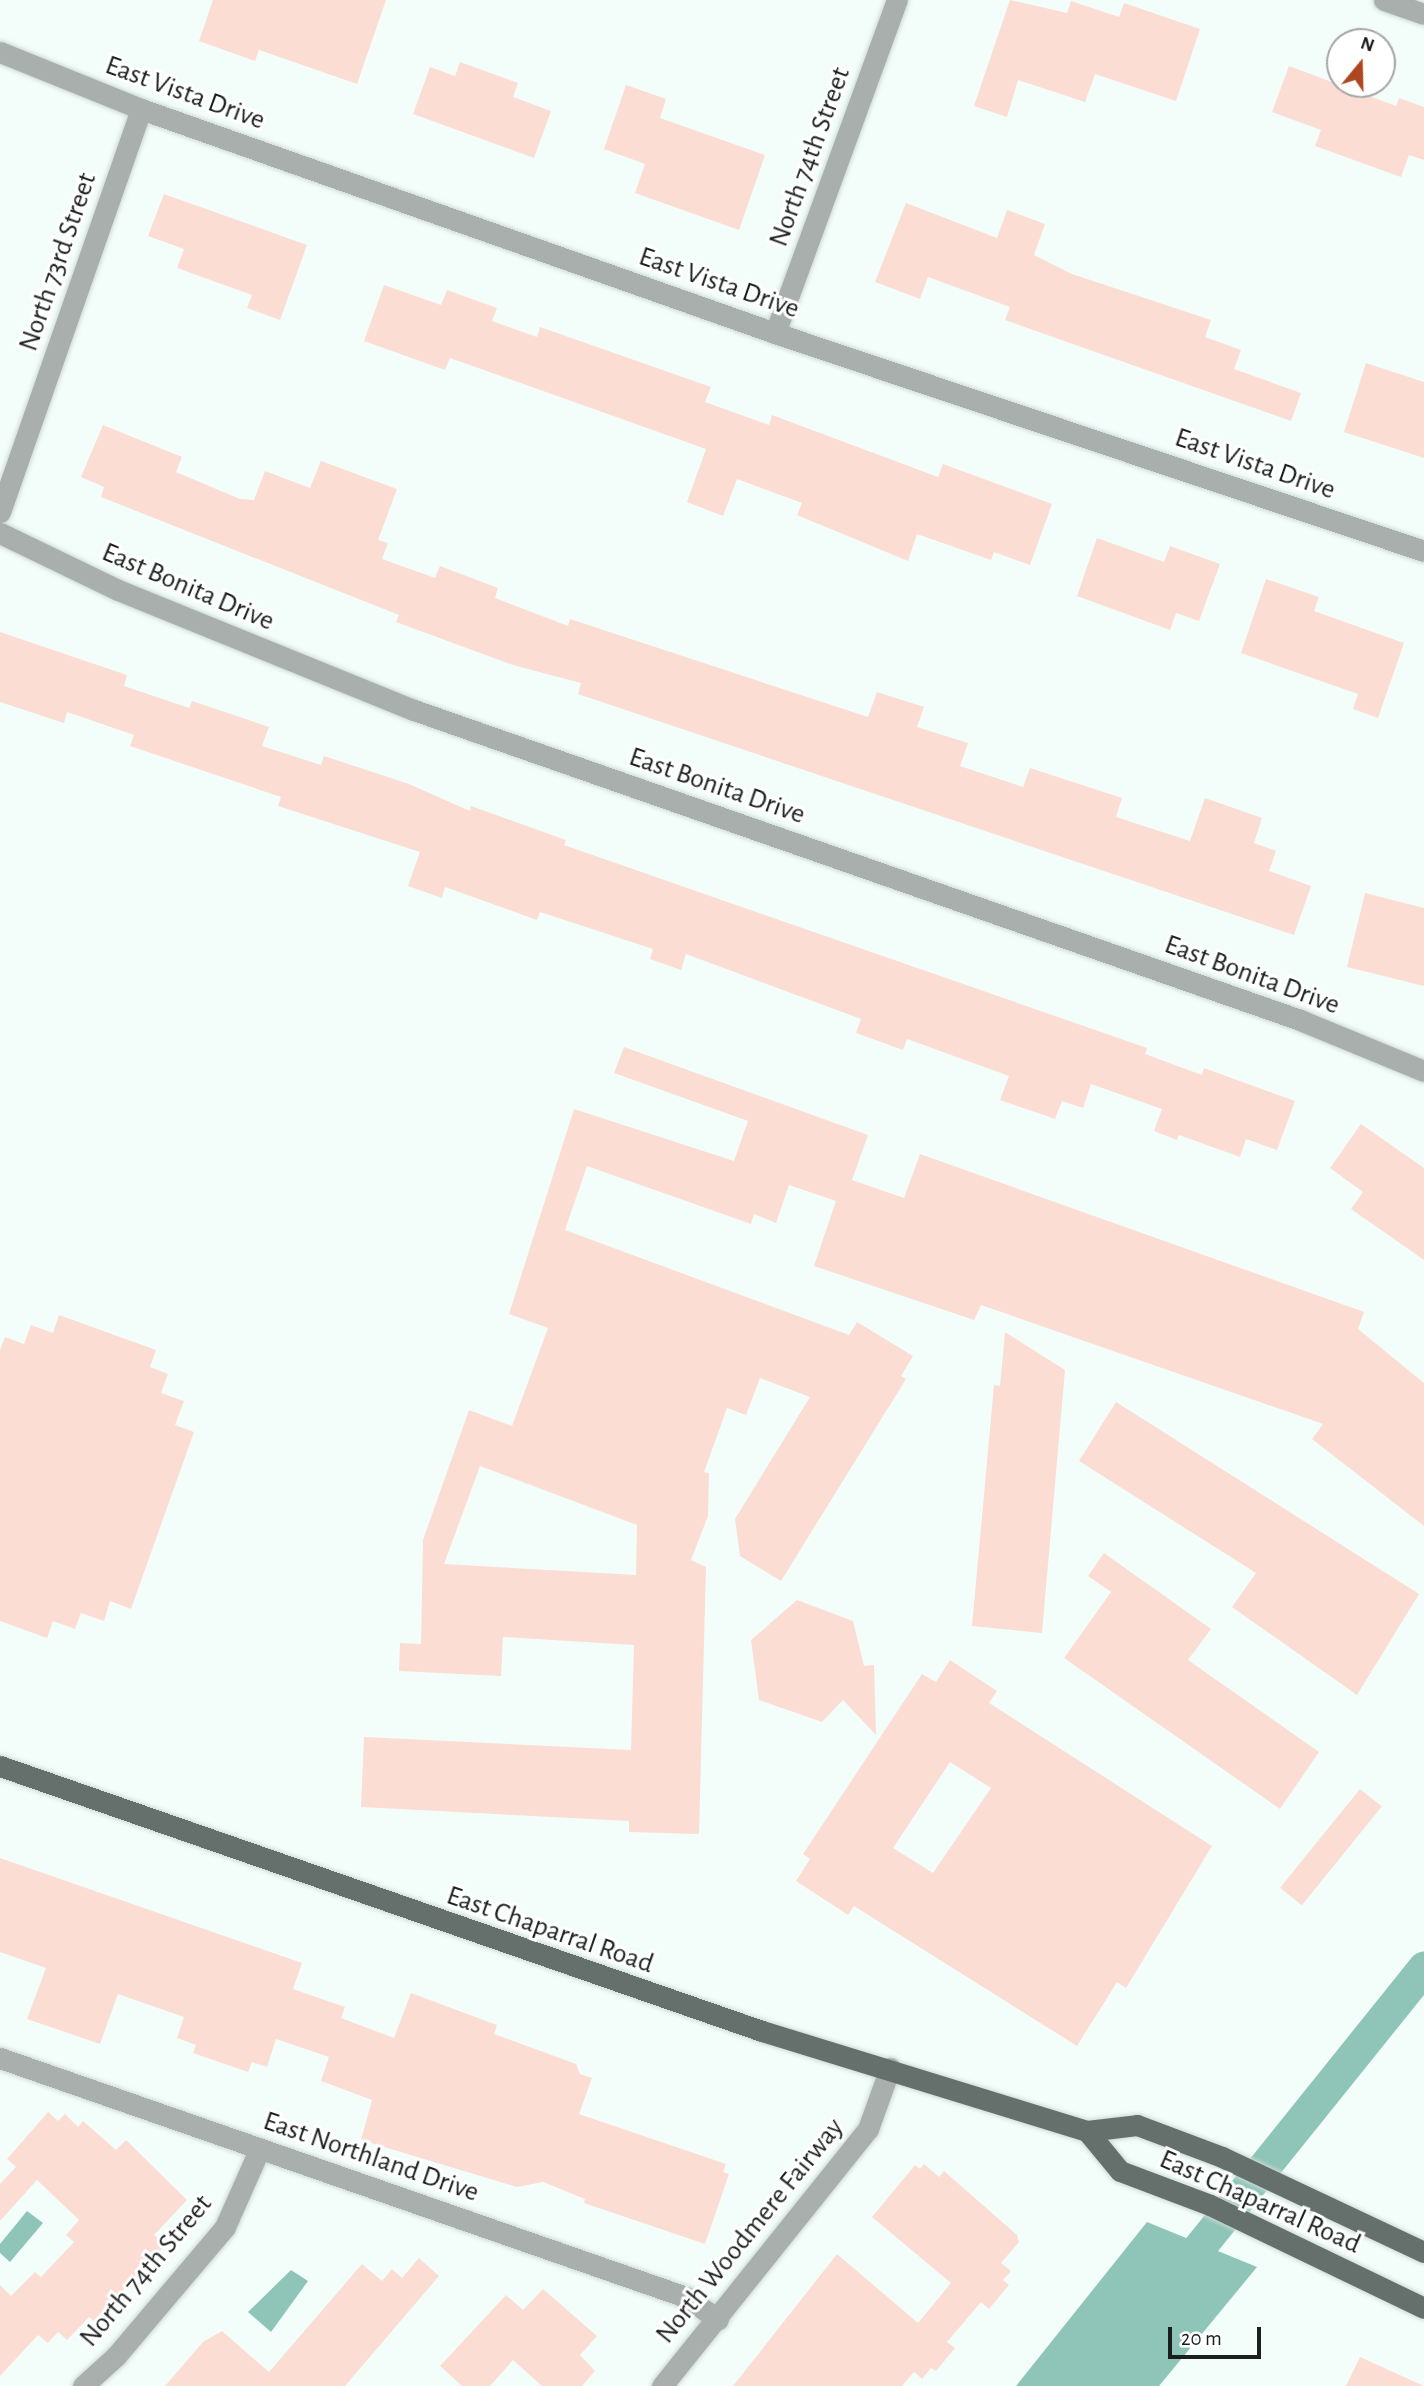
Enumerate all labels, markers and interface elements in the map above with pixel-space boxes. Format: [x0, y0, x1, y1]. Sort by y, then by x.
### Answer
north arrow [1326, 28, 1396, 98]
text: N [1358, 33, 1377, 56]
street label: East Vista Drive [101, 49, 269, 137]
street label: North 74th Street [762, 63, 858, 251]
street label: North 73rd Street [12, 168, 104, 356]
street label: East Vista Drive [634, 240, 804, 326]
street label: East Vista Drive [1170, 421, 1340, 507]
street label: East Bonita Drive [97, 536, 279, 638]
street label: East Bonita Drive [625, 740, 809, 832]
street label: East Bonita Drive [1160, 928, 1344, 1022]
street label: East Chaparral Road [442, 1879, 658, 1981]
street label: East Northland Drive [259, 2104, 483, 2210]
street label: North Woodmere Fairway [649, 2112, 851, 2350]
street label: East Chaparral Road [1154, 2143, 1366, 2261]
street label: North 74th Street [73, 2188, 219, 2354]
scale bar [1172, 2312, 1265, 2356]
text: 20 m [1181, 2328, 1222, 2349]

